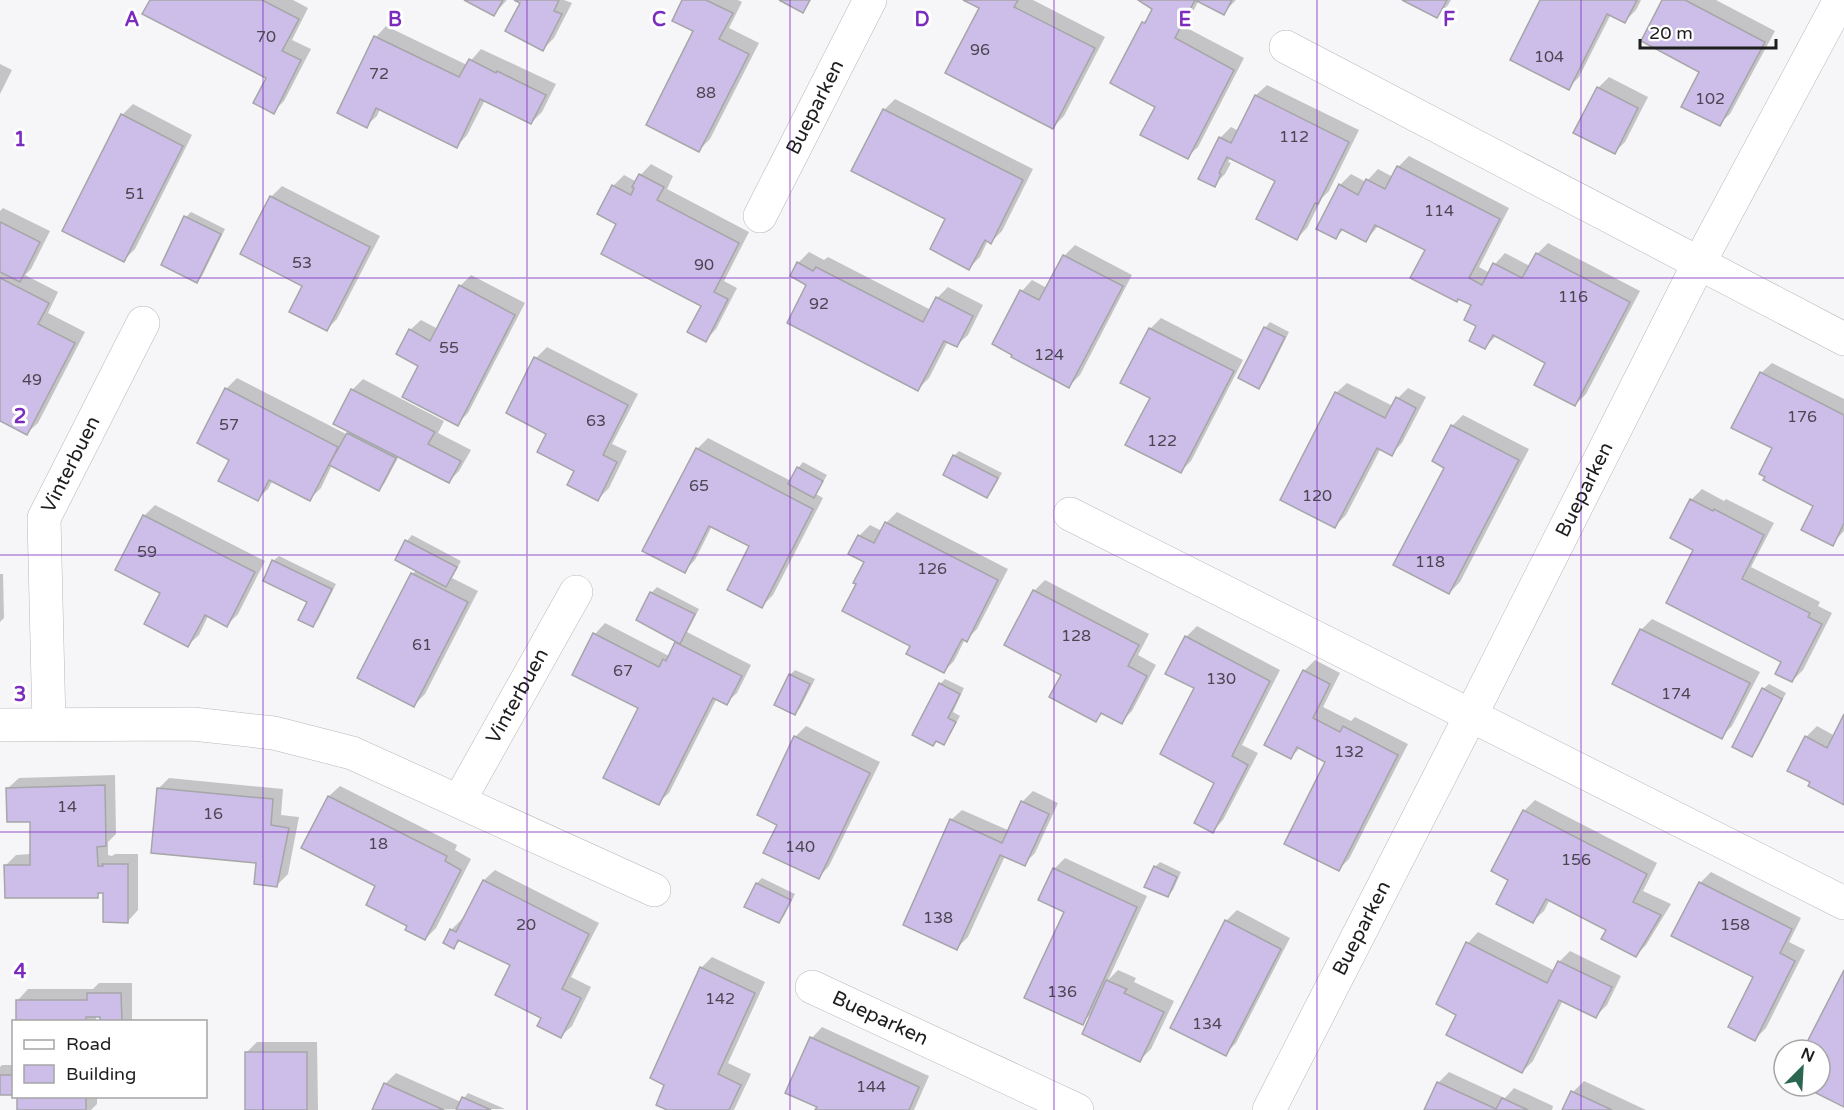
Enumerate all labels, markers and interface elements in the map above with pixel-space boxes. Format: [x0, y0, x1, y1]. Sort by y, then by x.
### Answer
text: A [125, 8, 140, 32]
text: B [388, 8, 402, 32]
text: C [652, 8, 666, 32]
text: D [914, 8, 930, 32]
text: E [1179, 8, 1192, 32]
text: F [1443, 8, 1455, 32]
scale bar [1640, 12, 1776, 50]
text: 20 m [1649, 22, 1693, 44]
house number: 70 [256, 27, 276, 47]
house number: 96 [970, 40, 990, 60]
house number: 104 [1534, 47, 1564, 67]
street label: Bueparken [781, 56, 849, 159]
house number: 72 [369, 64, 389, 84]
house number: 88 [696, 83, 716, 103]
house number: 102 [1695, 89, 1725, 109]
house number: 112 [1279, 127, 1309, 147]
text: 1 [14, 128, 26, 152]
house number: 51 [125, 184, 145, 204]
house number: 114 [1424, 201, 1454, 221]
house number: 53 [292, 253, 312, 273]
house number: 90 [694, 255, 714, 275]
house number: 116 [1558, 287, 1588, 307]
house number: 92 [809, 294, 829, 314]
house number: 55 [439, 338, 459, 358]
house number: 124 [1034, 345, 1064, 365]
house number: 49 [22, 370, 42, 390]
text: 2 [14, 405, 26, 429]
house number: 176 [1787, 407, 1817, 427]
house number: 63 [586, 411, 606, 431]
street label: Vinterbuen [37, 412, 106, 517]
house number: 57 [219, 415, 239, 435]
house number: 122 [1147, 431, 1177, 451]
street label: Bueparken [1551, 438, 1619, 541]
house number: 65 [689, 476, 709, 496]
house number: 120 [1302, 486, 1332, 506]
house number: 59 [137, 542, 157, 562]
house number: 118 [1415, 552, 1445, 572]
house number: 126 [917, 559, 947, 579]
house number: 128 [1061, 626, 1091, 646]
house number: 61 [412, 635, 432, 655]
street label: Vinterbuen [481, 644, 554, 748]
house number: 67 [613, 661, 633, 681]
house number: 130 [1206, 669, 1236, 689]
text: 3 [14, 683, 26, 707]
house number: 174 [1661, 684, 1691, 704]
house number: 132 [1334, 742, 1364, 762]
house number: 14 [57, 797, 77, 817]
house number: 16 [203, 804, 223, 824]
house number: 18 [368, 834, 388, 854]
house number: 140 [785, 837, 815, 857]
house number: 156 [1561, 850, 1591, 870]
street label: Bueparken [1328, 877, 1396, 980]
house number: 138 [923, 908, 953, 928]
house number: 20 [516, 915, 536, 935]
house number: 158 [1720, 915, 1750, 935]
text: 4 [14, 960, 27, 984]
house number: 136 [1047, 982, 1077, 1002]
street label: Bueparken [828, 986, 932, 1051]
house number: 142 [705, 989, 735, 1009]
house number: 134 [1192, 1014, 1222, 1034]
legend [12, 1020, 207, 1098]
text: Road [66, 1033, 111, 1055]
north arrow [1772, 1038, 1832, 1098]
text: N [1798, 1043, 1818, 1067]
text: Building [66, 1063, 136, 1085]
house number: 144 [856, 1077, 886, 1097]

